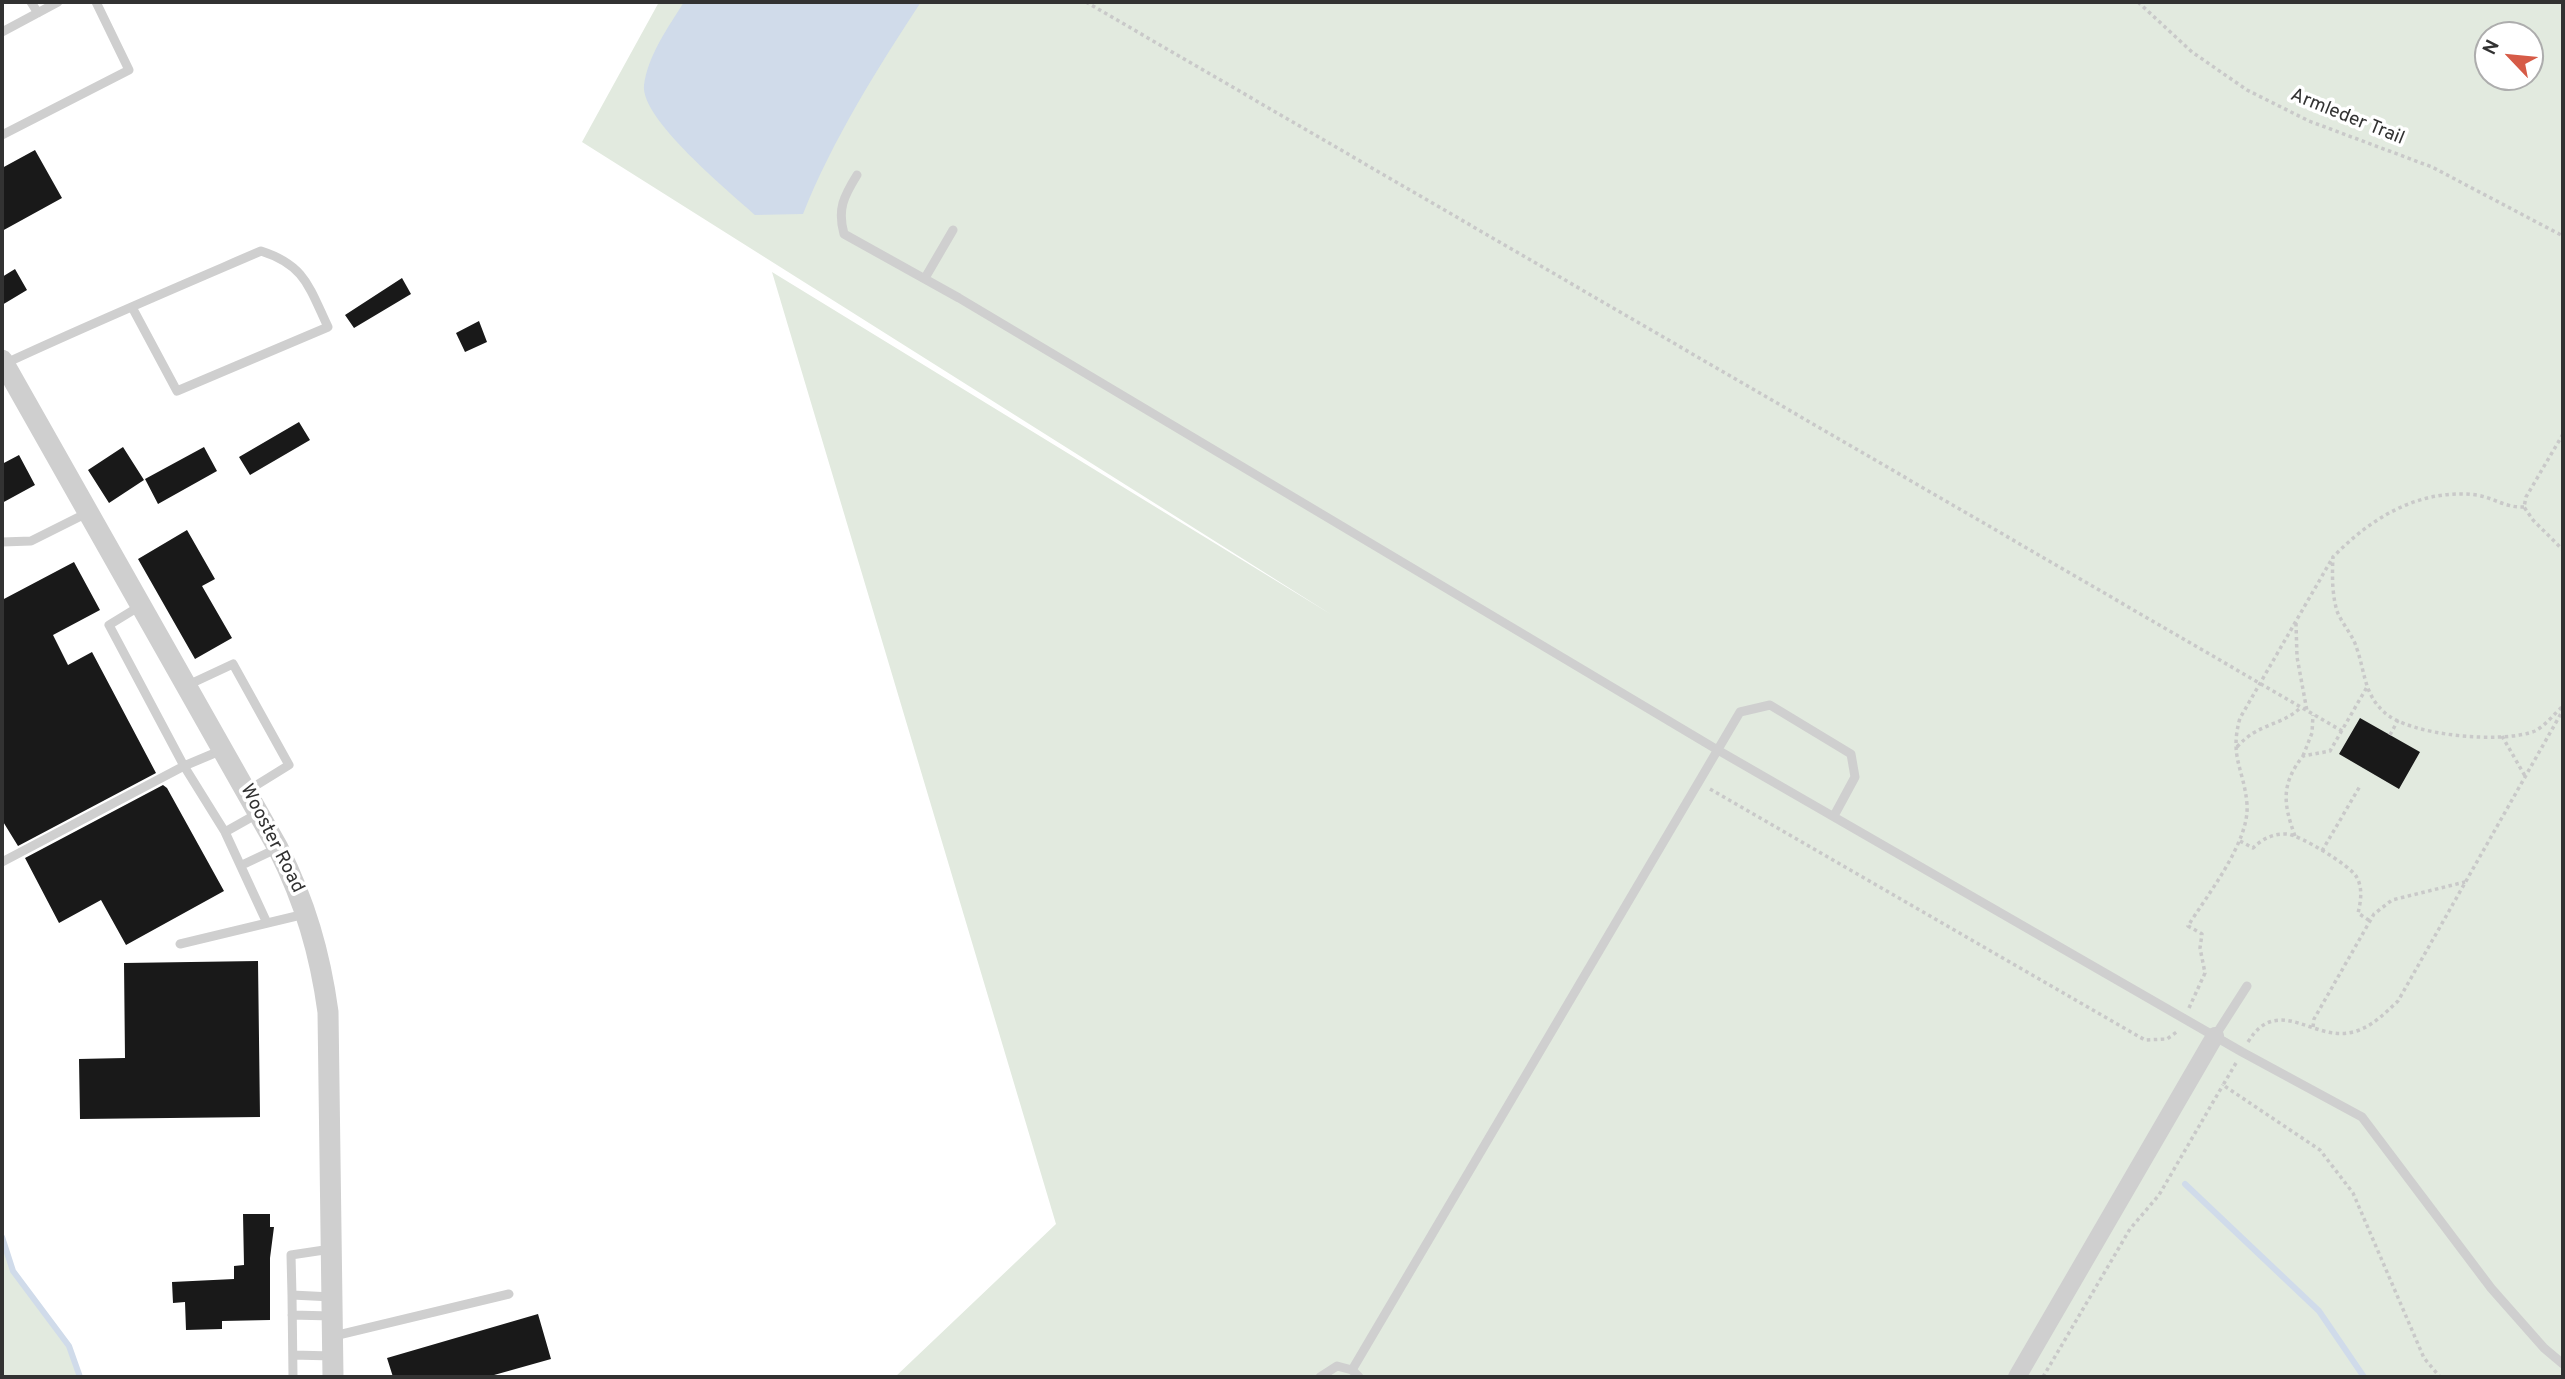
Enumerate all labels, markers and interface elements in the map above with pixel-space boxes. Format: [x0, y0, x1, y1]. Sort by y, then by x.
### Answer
north arrow [2474, 21, 2544, 91]
text: N [2478, 36, 2506, 59]
street label: Armleder Trail [2287, 85, 2407, 151]
street label: Wooster Road [234, 781, 308, 897]

